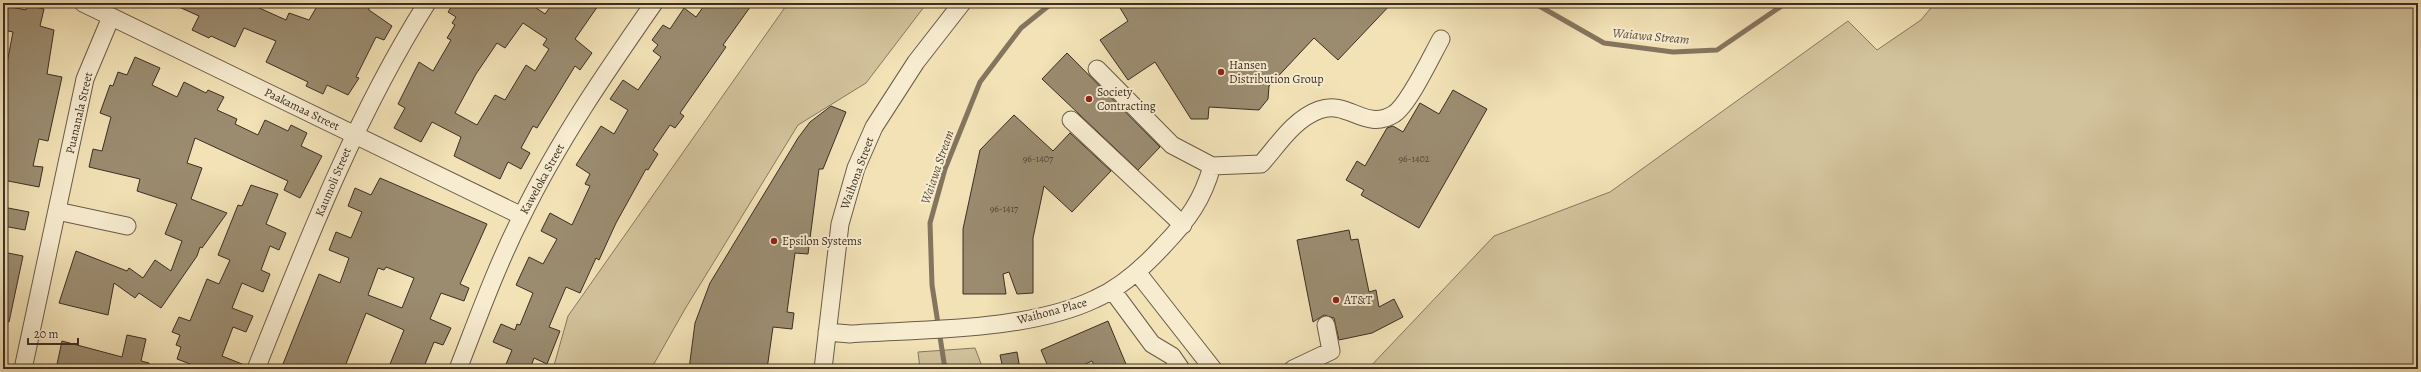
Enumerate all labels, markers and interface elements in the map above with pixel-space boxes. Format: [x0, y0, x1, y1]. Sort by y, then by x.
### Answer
water label: Waiawa Stream [1612, 24, 1691, 48]
place label: Hansen Distribution Group [1229, 57, 1324, 87]
marker: Hansen Distribution Group [1216, 67, 1226, 77]
street label: Puananala Street [62, 71, 96, 155]
street label: Paakamaa Street [262, 84, 342, 134]
place label: Society Contracting [1097, 84, 1156, 114]
marker: Society Contracting [1084, 94, 1094, 104]
water label: Waiawa Stream [916, 127, 958, 206]
street label: Waihona Street [836, 135, 877, 212]
street label: Kaweloka Street [516, 141, 568, 217]
street label: Kaumoli Street [311, 145, 355, 219]
house number: 96-1407 [1023, 152, 1054, 165]
house number: 96-1402 [1399, 152, 1430, 165]
house number: 96-1417 [990, 202, 1019, 215]
place label: Epsilon Systems [782, 233, 862, 249]
marker: Epsilon Systems [769, 236, 779, 246]
place label: AT&T [1343, 292, 1373, 308]
street label: Waihona Place [1014, 294, 1089, 328]
marker: AT&T [1331, 295, 1341, 305]
scale bar [28, 320, 78, 346]
text: 20 m [34, 326, 58, 342]

